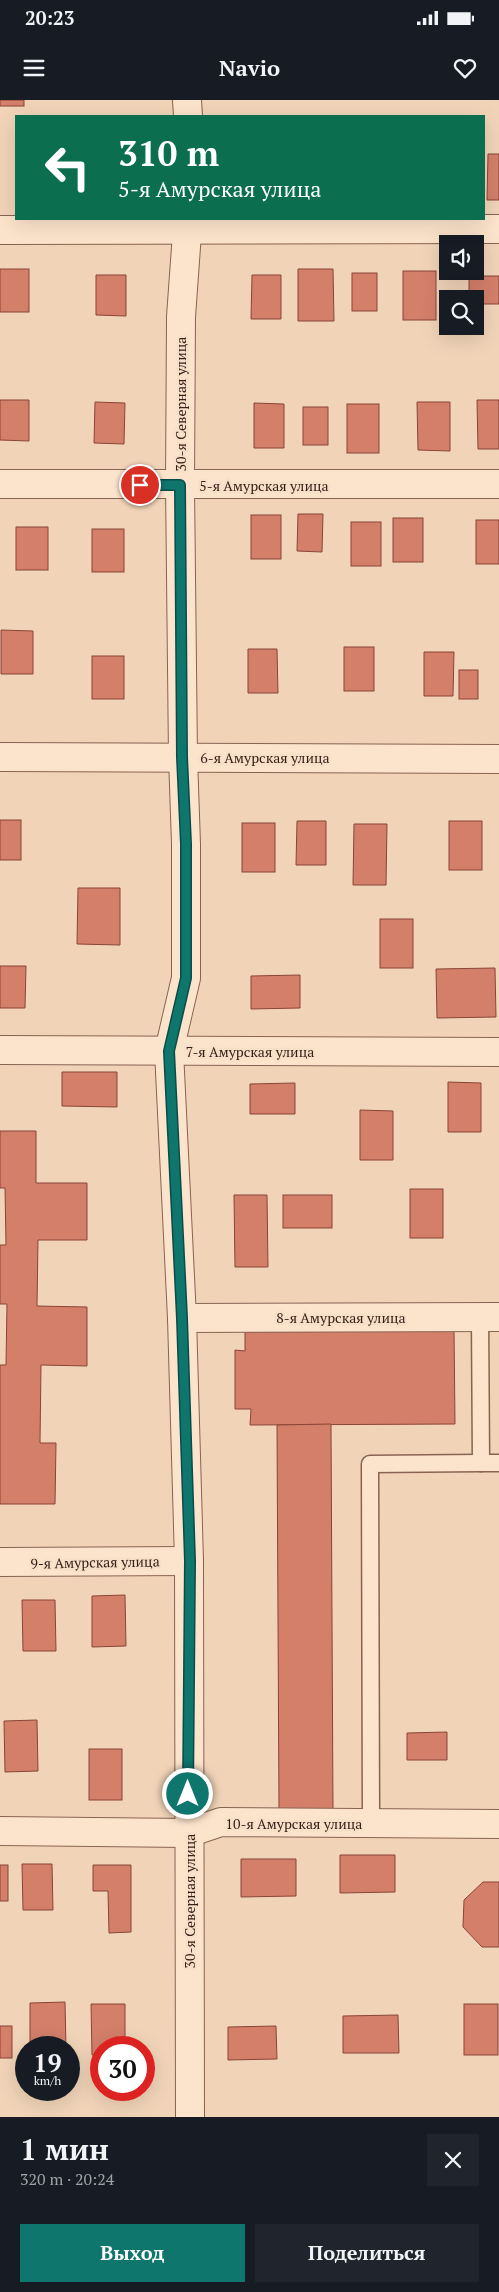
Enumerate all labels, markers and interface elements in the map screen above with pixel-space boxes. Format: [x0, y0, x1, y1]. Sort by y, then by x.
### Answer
text: 20:23 [25, 5, 74, 30]
text: Navio [219, 53, 280, 82]
icon: menu [20, 54, 48, 82]
icon: heart [451, 54, 479, 82]
text: 310 m [118, 130, 219, 176]
icon: left [35, 135, 100, 200]
text: 5-я Амурская улица [118, 174, 321, 203]
map controls [439, 235, 484, 335]
button: sound [439, 235, 484, 280]
button: search [439, 290, 484, 335]
street label: 30-я Северная улица [171, 337, 190, 471]
pin [119, 464, 161, 506]
icon: arrive [126, 471, 154, 499]
street label: 5-я Амурская улица [199, 476, 329, 495]
street label: 6-я Амурская улица [200, 748, 330, 767]
street label: 7-я Амурская улица [186, 1042, 314, 1061]
street label: 8-я Амурская улица [276, 1308, 406, 1327]
street label: 9-я Амурская улица [30, 1551, 160, 1573]
position arrow [161, 1767, 213, 1819]
street label: 10-я Амурская улица [226, 1814, 362, 1833]
street label: 30-я Северная улица [180, 1834, 199, 1968]
speed limit sign: 30 [90, 2036, 155, 2101]
text: 19 [33, 2046, 62, 2079]
text: km/h [34, 2073, 61, 2088]
text: 1 мин [20, 2129, 109, 2169]
button: close [427, 2134, 479, 2186]
text: 320 m · 20:24 [20, 2168, 114, 2190]
button: Выход [20, 2224, 245, 2282]
button: Поделиться [255, 2224, 479, 2282]

